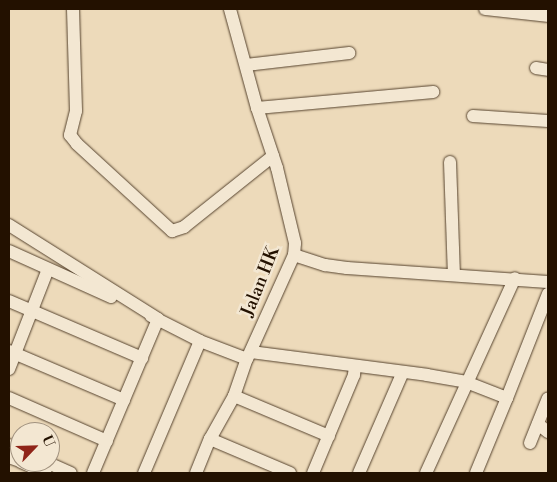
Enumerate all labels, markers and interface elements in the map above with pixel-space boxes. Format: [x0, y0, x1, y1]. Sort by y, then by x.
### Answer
street label: Jalan HK [237, 244, 285, 320]
north arrow [10, 422, 60, 472]
text: U [37, 433, 58, 450]

